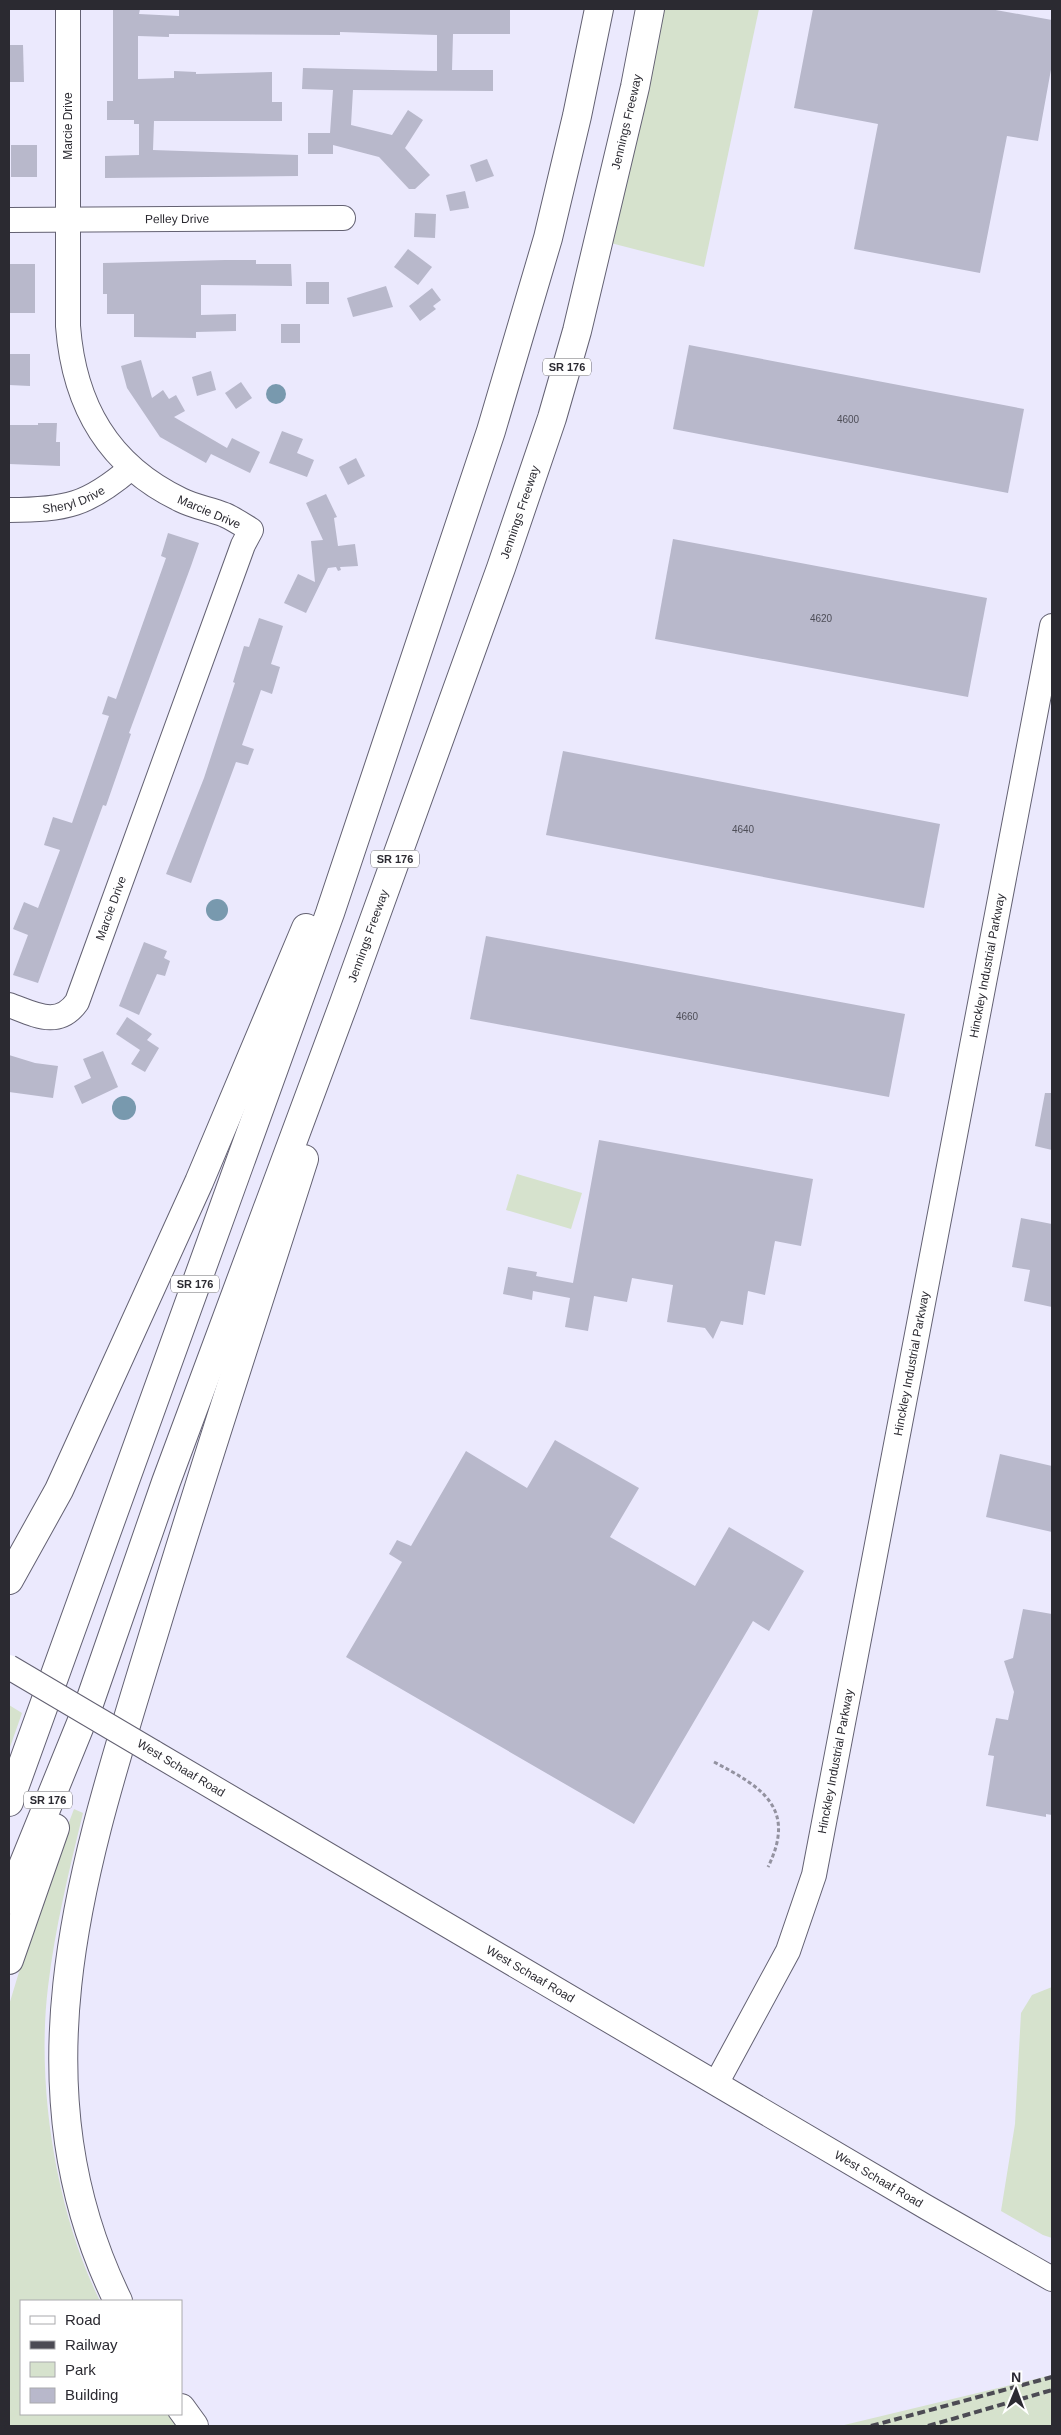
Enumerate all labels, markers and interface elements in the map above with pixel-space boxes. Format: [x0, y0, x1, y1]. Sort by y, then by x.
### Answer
street label: Jennings Freeway [609, 73, 644, 171]
street label: Marcie Drive [61, 92, 75, 160]
street label: Pelley Drive [145, 212, 209, 226]
road number: SR 176 [543, 358, 591, 376]
house number: 4600 [837, 414, 860, 425]
street label: Jennings Freeway [498, 464, 542, 561]
street label: Sheryl Drive [42, 483, 108, 516]
street label: Marcie Drive [175, 492, 243, 532]
house number: 4620 [810, 613, 833, 624]
house number: 4640 [732, 824, 755, 835]
road number: SR 176 [371, 851, 419, 868]
street label: Marcie Drive [93, 874, 129, 942]
street label: Jennings Freeway [345, 888, 391, 984]
street label: Hinckley Industrial Parkway [967, 892, 1008, 1039]
house number: 4660 [676, 1011, 699, 1022]
road number: SR 176 [171, 1276, 219, 1292]
street label: Hinckley Industrial Parkway [891, 1290, 932, 1437]
street label: Hinckley Industrial Parkway [815, 1688, 856, 1835]
street label: West Schaaf Road [135, 1736, 227, 1800]
road number: SR 176 [24, 1792, 72, 1808]
street label: West Schaaf Road [484, 1943, 577, 2006]
street label: West Schaaf Road [832, 2148, 925, 2211]
legend [20, 2300, 182, 2415]
text: Road [65, 2311, 101, 2328]
text: Railway [65, 2336, 118, 2353]
text: Park [65, 2361, 96, 2378]
north arrow [991, 2365, 1041, 2415]
text: N [1011, 2369, 1021, 2385]
text: Building [65, 2386, 118, 2403]

